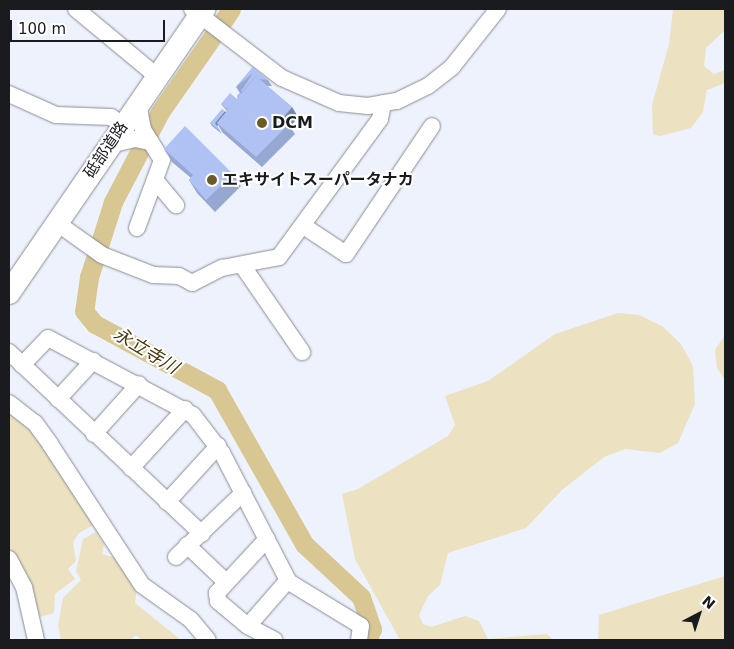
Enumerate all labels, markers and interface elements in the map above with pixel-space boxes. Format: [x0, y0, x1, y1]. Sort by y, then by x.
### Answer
scale bar [12, 10, 168, 42]
text: 100 m [18, 20, 66, 38]
place label: DCM [272, 113, 313, 133]
marker: DCM [256, 117, 268, 129]
street label: 砥部道路 [80, 118, 132, 182]
place label: エキサイトスーパータナカ [222, 170, 414, 190]
marker: エキサイトスーパータナカ [206, 174, 218, 186]
water label: 永立寺川 [110, 323, 182, 379]
north arrow [674, 589, 724, 639]
text: N [699, 593, 718, 612]

